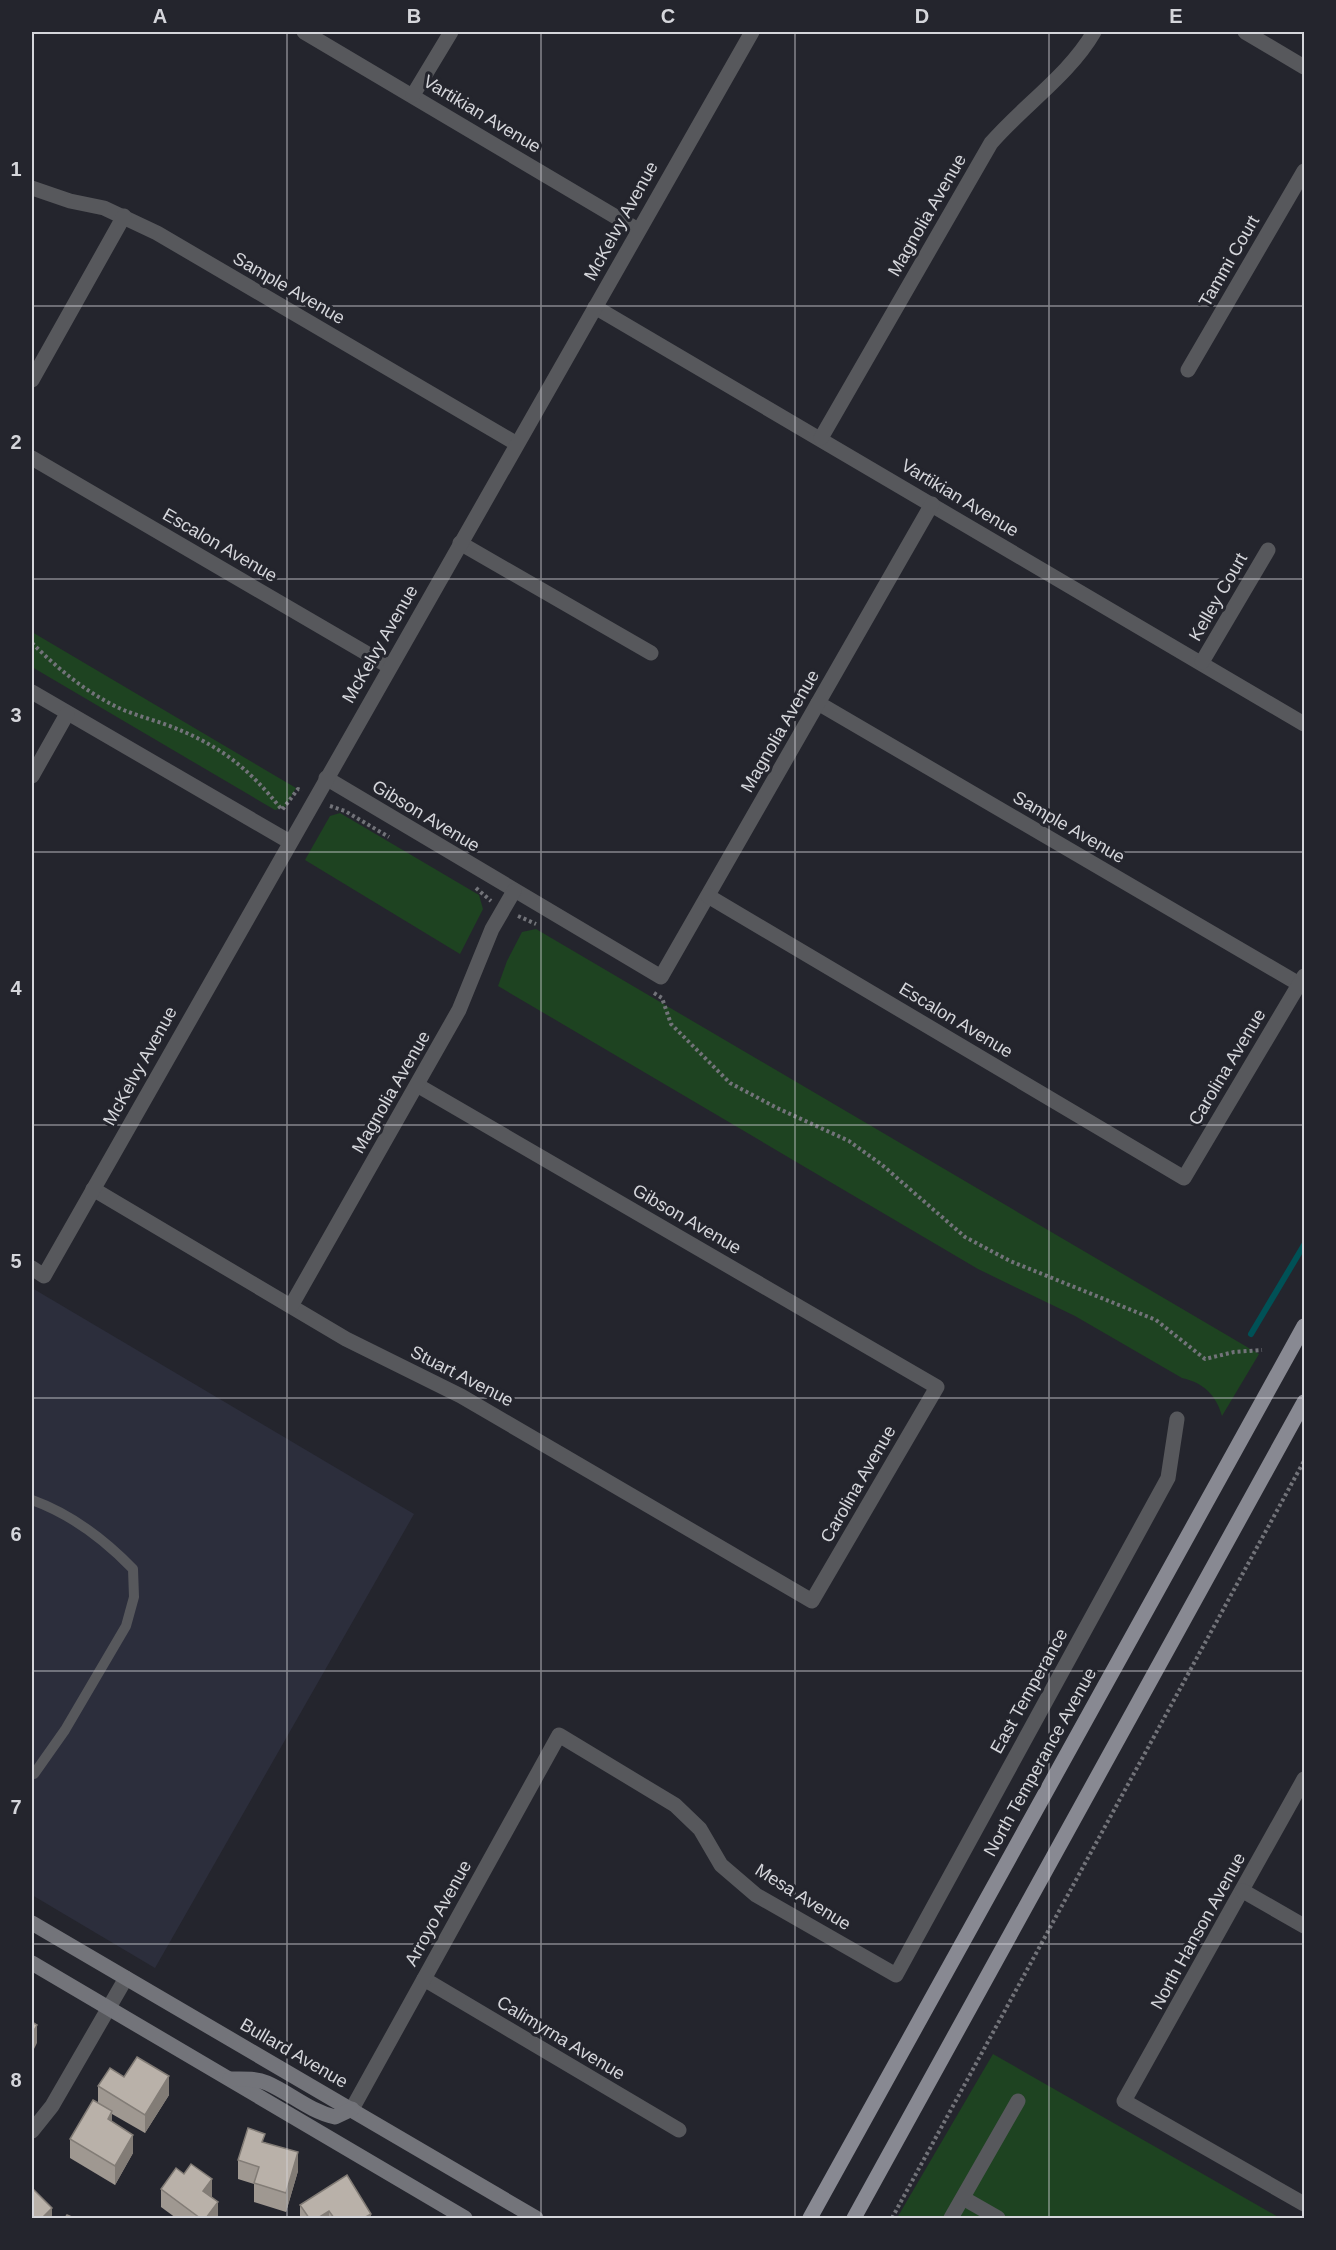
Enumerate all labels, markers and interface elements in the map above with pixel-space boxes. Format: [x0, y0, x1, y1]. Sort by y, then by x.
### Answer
text: A [153, 5, 167, 27]
text: B [407, 5, 421, 27]
text: C [661, 5, 675, 27]
text: D [915, 5, 929, 27]
text: E [1169, 5, 1183, 27]
street label: Vartikian Avenue [420, 71, 544, 157]
street label: Magnolia Avenue [884, 150, 970, 280]
text: 1 [10, 158, 22, 180]
street label: McKelvy Avenue [580, 158, 662, 284]
street label: Tammi Court [1195, 212, 1263, 310]
street label: Sample Avenue [230, 248, 348, 328]
text: 2 [10, 431, 22, 453]
street label: Vartikian Avenue [898, 455, 1022, 541]
street label: Escalon Avenue [159, 504, 281, 586]
street label: Kelley Court [1185, 550, 1251, 644]
street label: McKelvy Avenue [338, 582, 422, 706]
street label: Magnolia Avenue [737, 666, 823, 796]
text: 3 [10, 704, 22, 726]
street label: Gibson Avenue [369, 776, 483, 856]
street label: Sample Avenue [1010, 787, 1128, 867]
text: 4 [10, 977, 22, 999]
street label: Escalon Avenue [896, 978, 1016, 1062]
street label: McKelvy Avenue [99, 1003, 181, 1129]
street label: Carolina Avenue [1184, 1005, 1270, 1129]
street label: Magnolia Avenue [348, 1027, 434, 1157]
street label: Gibson Avenue [629, 1180, 745, 1258]
text: 5 [10, 1250, 22, 1272]
street label: Stuart Avenue [407, 1341, 517, 1411]
street label: Carolina Avenue [816, 1422, 900, 1546]
text: 6 [10, 1523, 22, 1545]
street label: East Temperance [986, 1625, 1072, 1757]
street label: North Temperance Avenue [980, 1664, 1100, 1860]
text: 7 [10, 1796, 22, 1818]
street label: North Hanson Avenue [1147, 1849, 1249, 2013]
street label: Arroyo Avenue [401, 1857, 475, 1969]
street label: Mesa Avenue [752, 1860, 854, 1934]
street label: Calimyrna Avenue [493, 1992, 629, 2084]
street label: Bullard Avenue [237, 2014, 351, 2092]
text: 8 [10, 2069, 22, 2091]

